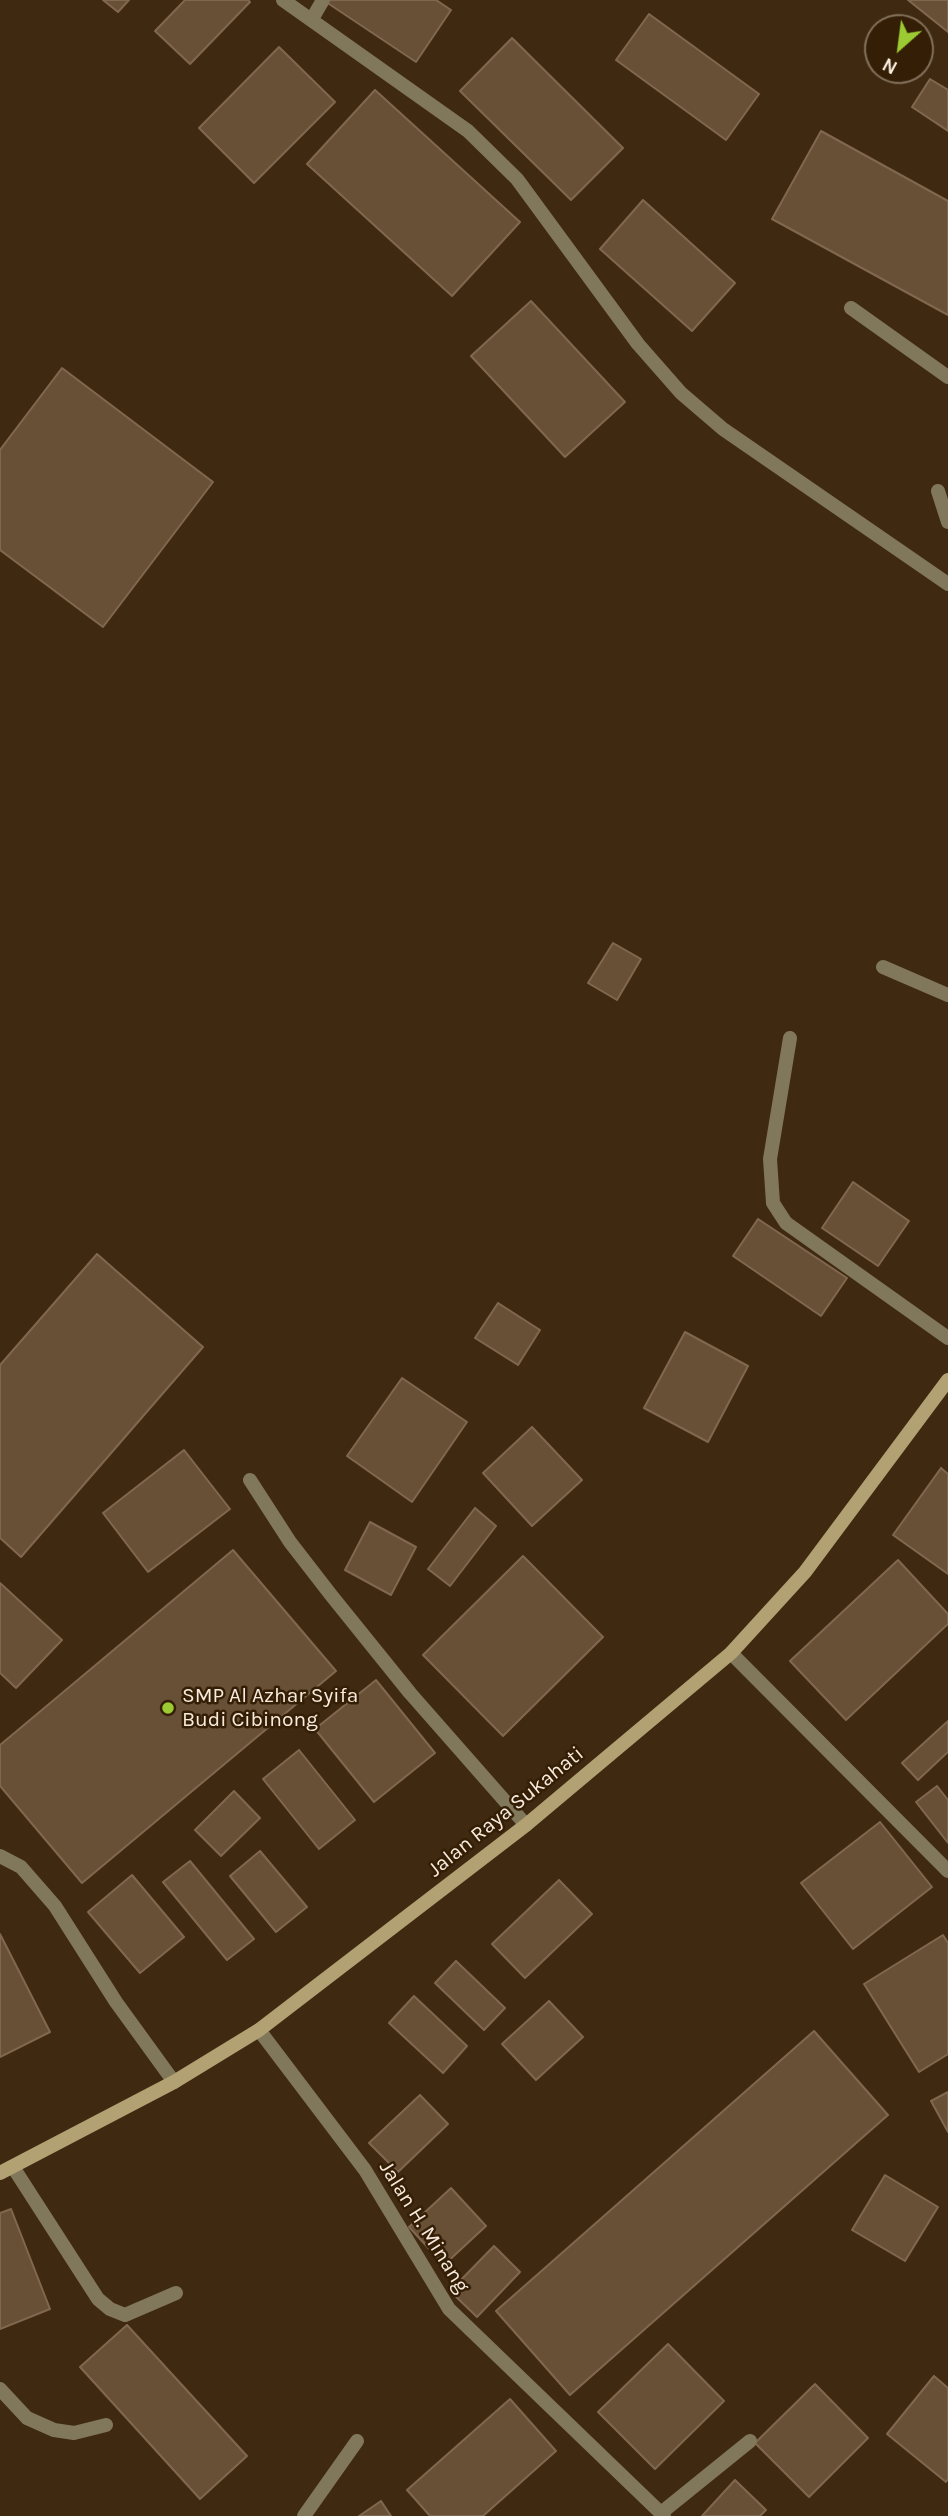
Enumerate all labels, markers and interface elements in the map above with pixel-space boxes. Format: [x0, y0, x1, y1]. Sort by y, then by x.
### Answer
north arrow [864, 14, 934, 84]
text: N [879, 53, 901, 79]
place label: SMP Al Azhar Syifa Budi Cibinong [182, 1683, 358, 1733]
marker: SMP Al Azhar Syifa Budi Cibinong [160, 1700, 176, 1716]
street label: Jalan Raya Sukahati [423, 1741, 589, 1883]
street label: Jalan H. Minang [373, 2156, 475, 2298]

